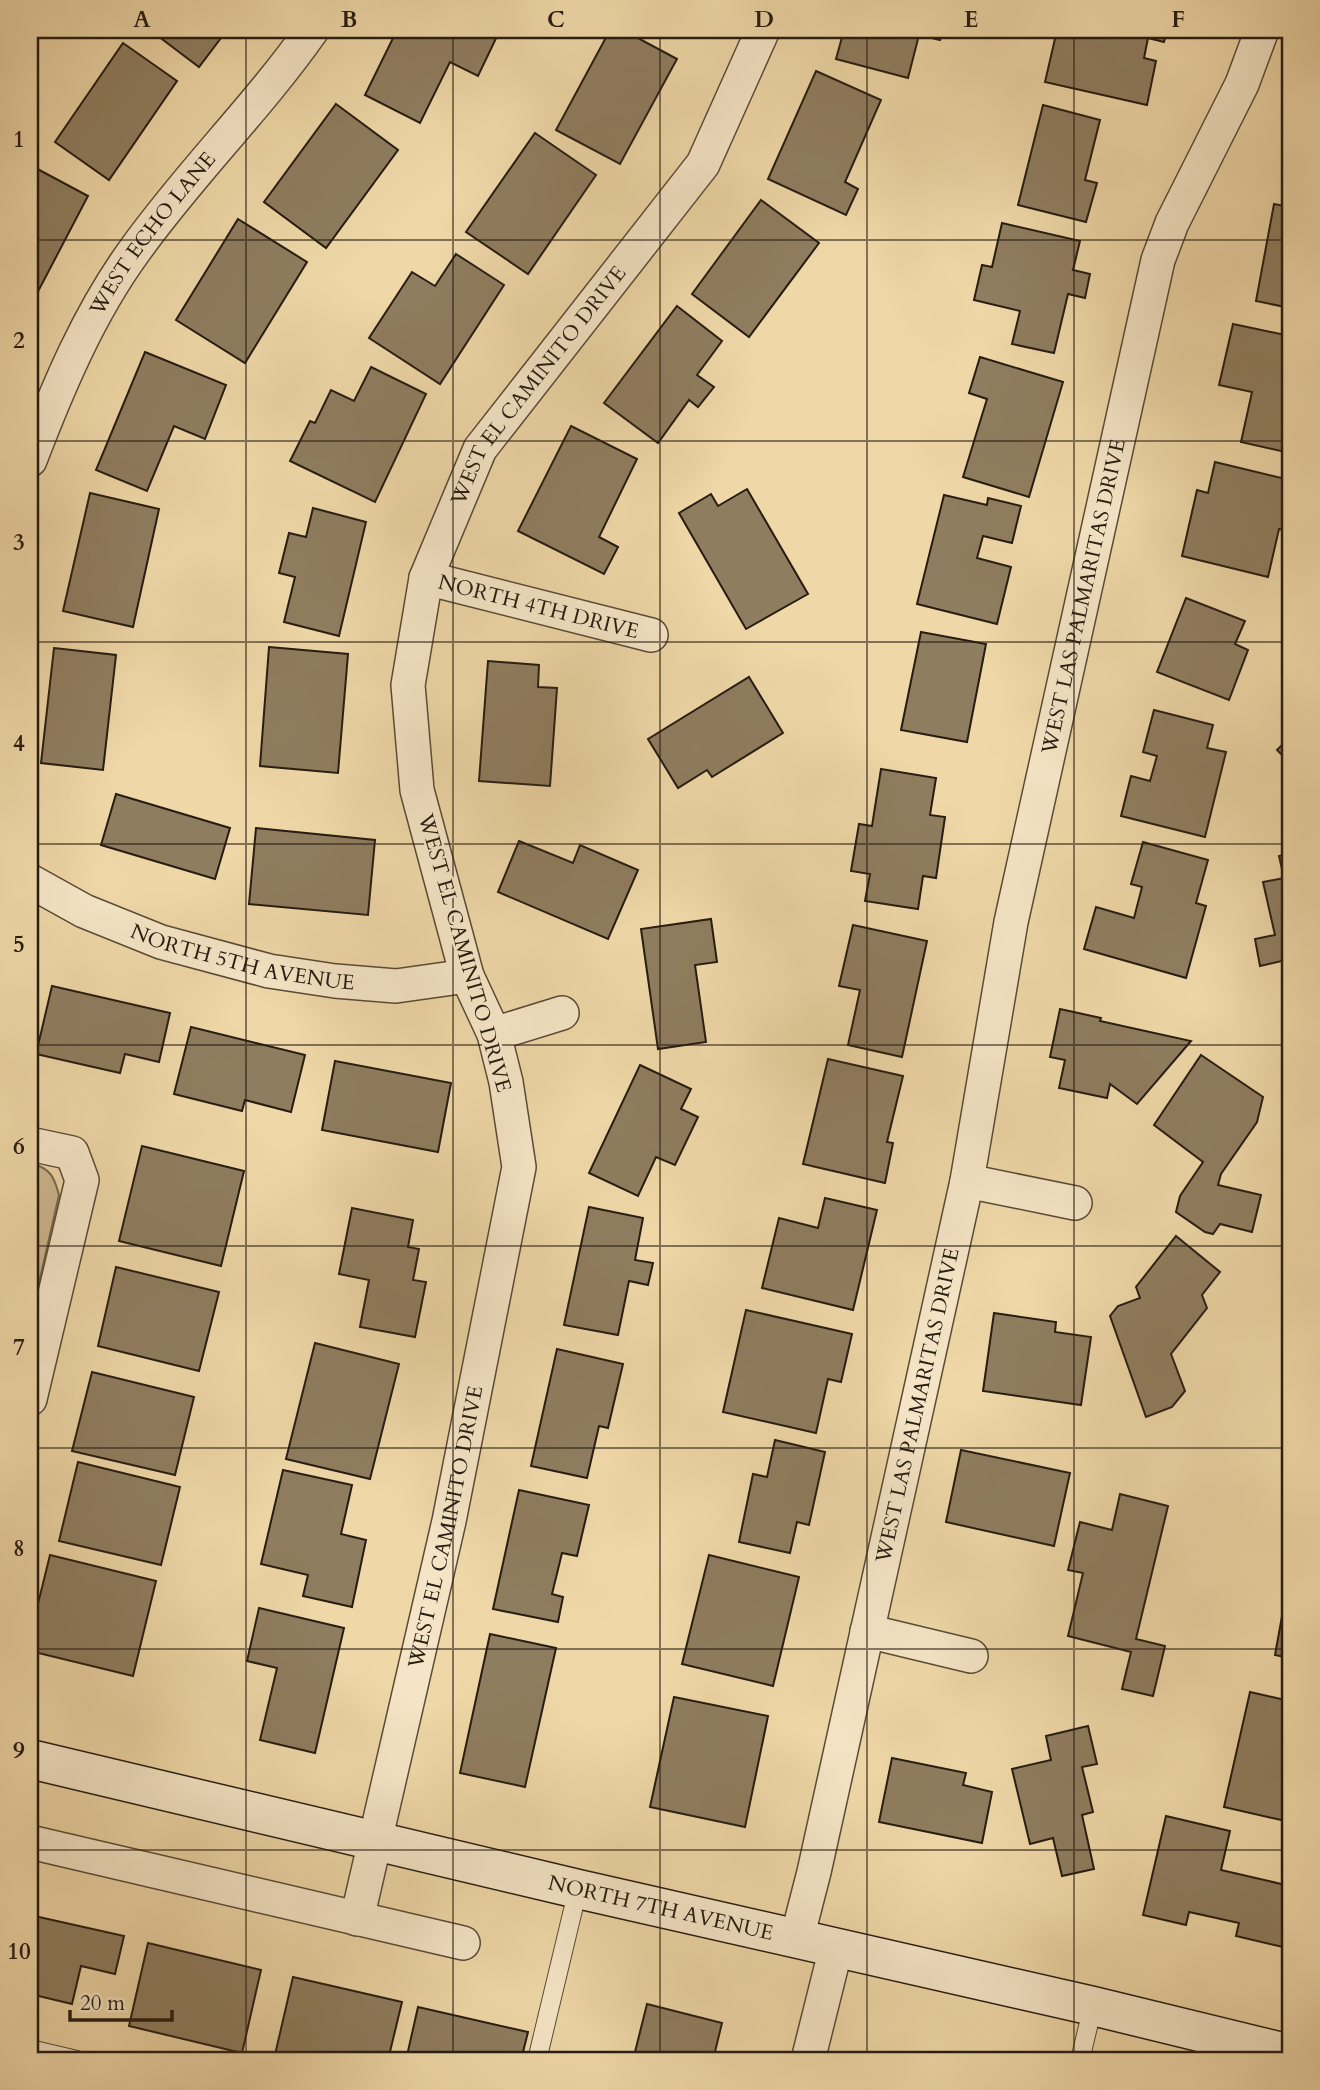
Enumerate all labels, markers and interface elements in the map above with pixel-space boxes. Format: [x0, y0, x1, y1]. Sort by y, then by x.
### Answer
text: A [133, 4, 151, 35]
text: B [341, 4, 357, 35]
text: C [547, 4, 565, 35]
text: D [754, 4, 774, 35]
text: E [964, 4, 978, 35]
text: F [1171, 4, 1185, 35]
text: 1 [13, 124, 25, 155]
street label: WEST ECHO LANE [82, 146, 223, 322]
street label: WEST EL CAMINITO DRIVE [444, 260, 633, 511]
text: 2 [13, 325, 25, 356]
street label: WEST LAS PALMARITAS DRIVE [1034, 436, 1133, 758]
text: 3 [13, 527, 25, 558]
street label: NORTH 4TH DRIVE [435, 568, 642, 646]
text: 4 [13, 728, 25, 759]
street label: WEST EL CAMINITO DRIVE [411, 810, 518, 1096]
street label: NORTH 5TH AVENUE [126, 917, 356, 998]
text: 5 [13, 929, 25, 960]
text: 6 [13, 1131, 25, 1162]
street label: WEST LAS PALMARITAS DRIVE [869, 1245, 967, 1567]
text: 7 [13, 1332, 25, 1363]
street label: WEST EL CAMINITO DRIVE [401, 1383, 490, 1672]
text: 8 [13, 1533, 25, 1564]
text: 9 [13, 1735, 25, 1766]
street label: NORTH 7TH AVENUE [545, 1868, 776, 1948]
text: 10 [7, 1936, 31, 1967]
scale bar [70, 1978, 172, 2022]
text: 20 m [80, 1989, 125, 2018]

